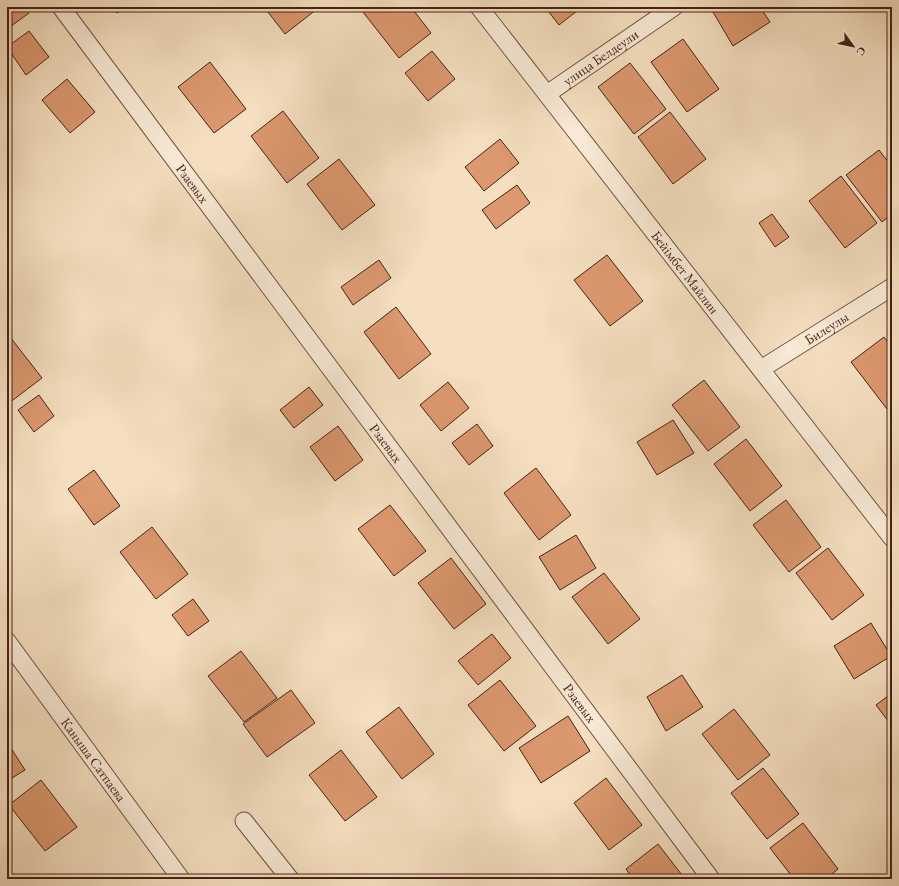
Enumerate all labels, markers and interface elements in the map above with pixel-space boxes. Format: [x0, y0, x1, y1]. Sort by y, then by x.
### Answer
street label: улица Белдеули [559, 25, 642, 89]
north arrow [833, 26, 873, 66]
text: С [853, 44, 869, 59]
street label: Рзаевых [172, 160, 213, 207]
street label: Бейімбет Майлин [647, 227, 723, 317]
street label: Билеулы [801, 307, 852, 349]
street label: Рзаевых [366, 420, 407, 466]
street label: Рзаевых [559, 680, 600, 726]
street label: Каныша Сатпаева [57, 714, 131, 806]

